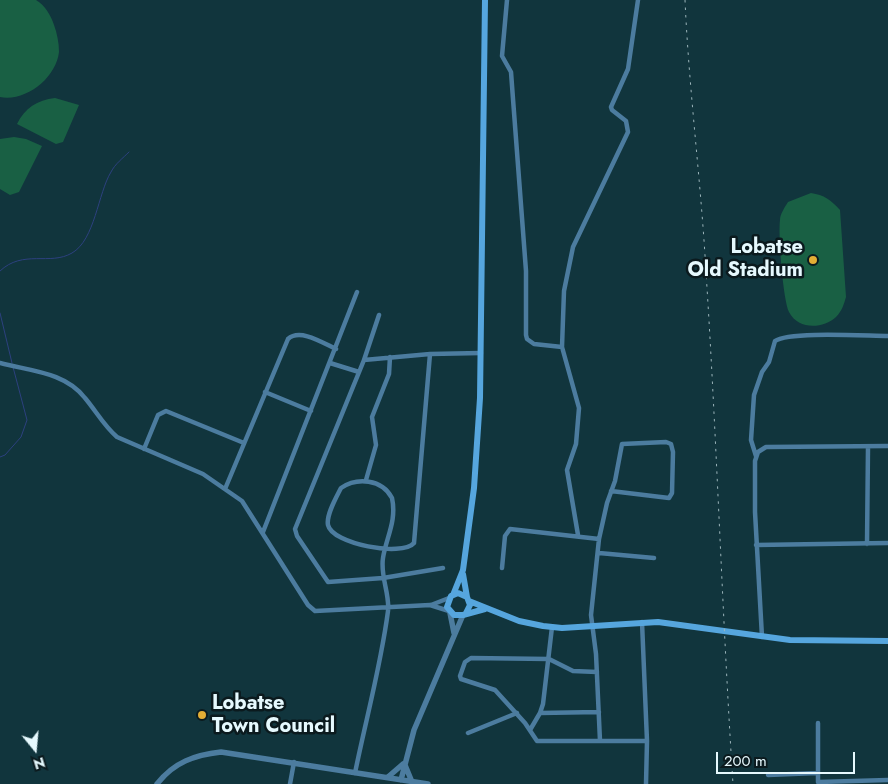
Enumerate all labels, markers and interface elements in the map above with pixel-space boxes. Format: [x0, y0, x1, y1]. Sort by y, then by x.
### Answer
place label: Lobatse Old Stadium [687, 236, 803, 283]
marker: Lobatse Old Stadium [807, 254, 819, 266]
place label: Lobatse Town Council [212, 692, 335, 739]
marker: Lobatse Town Council [196, 709, 208, 721]
north arrow [10, 724, 60, 774]
scale bar [718, 742, 857, 774]
text: 200 m [724, 750, 767, 772]
text: N [31, 752, 48, 775]

